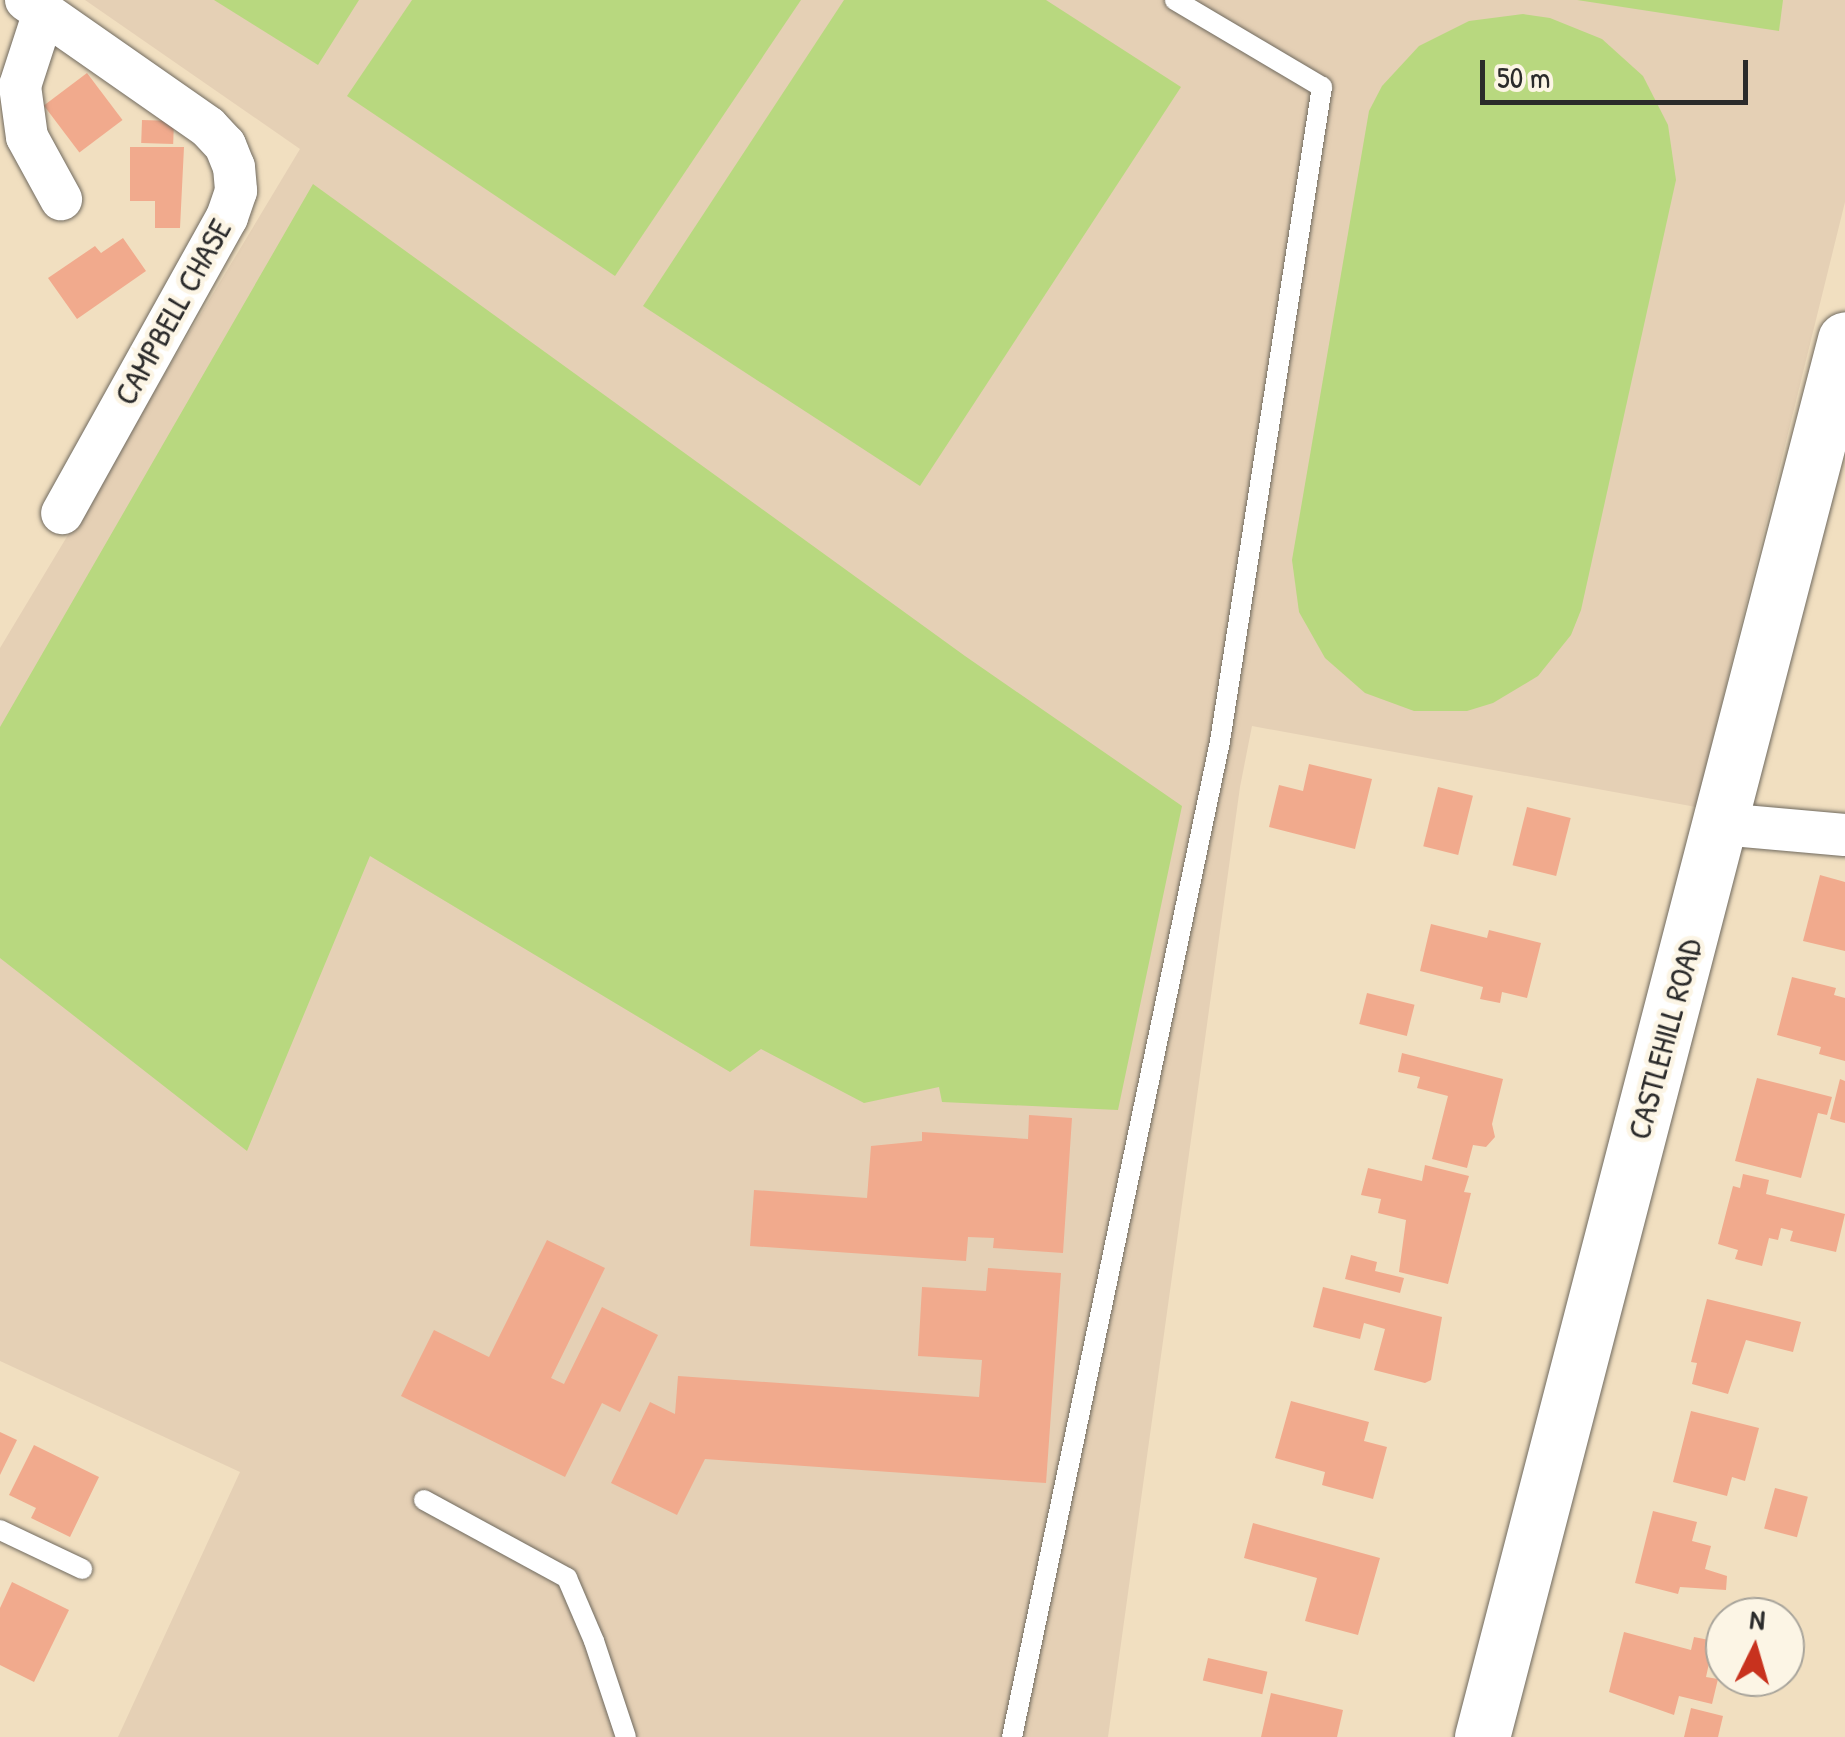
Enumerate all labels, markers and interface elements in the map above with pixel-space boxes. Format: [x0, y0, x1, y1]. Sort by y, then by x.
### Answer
scale bar [1485, 40, 1752, 102]
text: 50 m [1497, 57, 1550, 97]
street label: CAMPBELL CHASE [106, 213, 240, 411]
street label: CASTLEHILL ROAD [1620, 935, 1710, 1143]
north arrow [1705, 1597, 1805, 1697]
text: N [1748, 1600, 1767, 1639]

